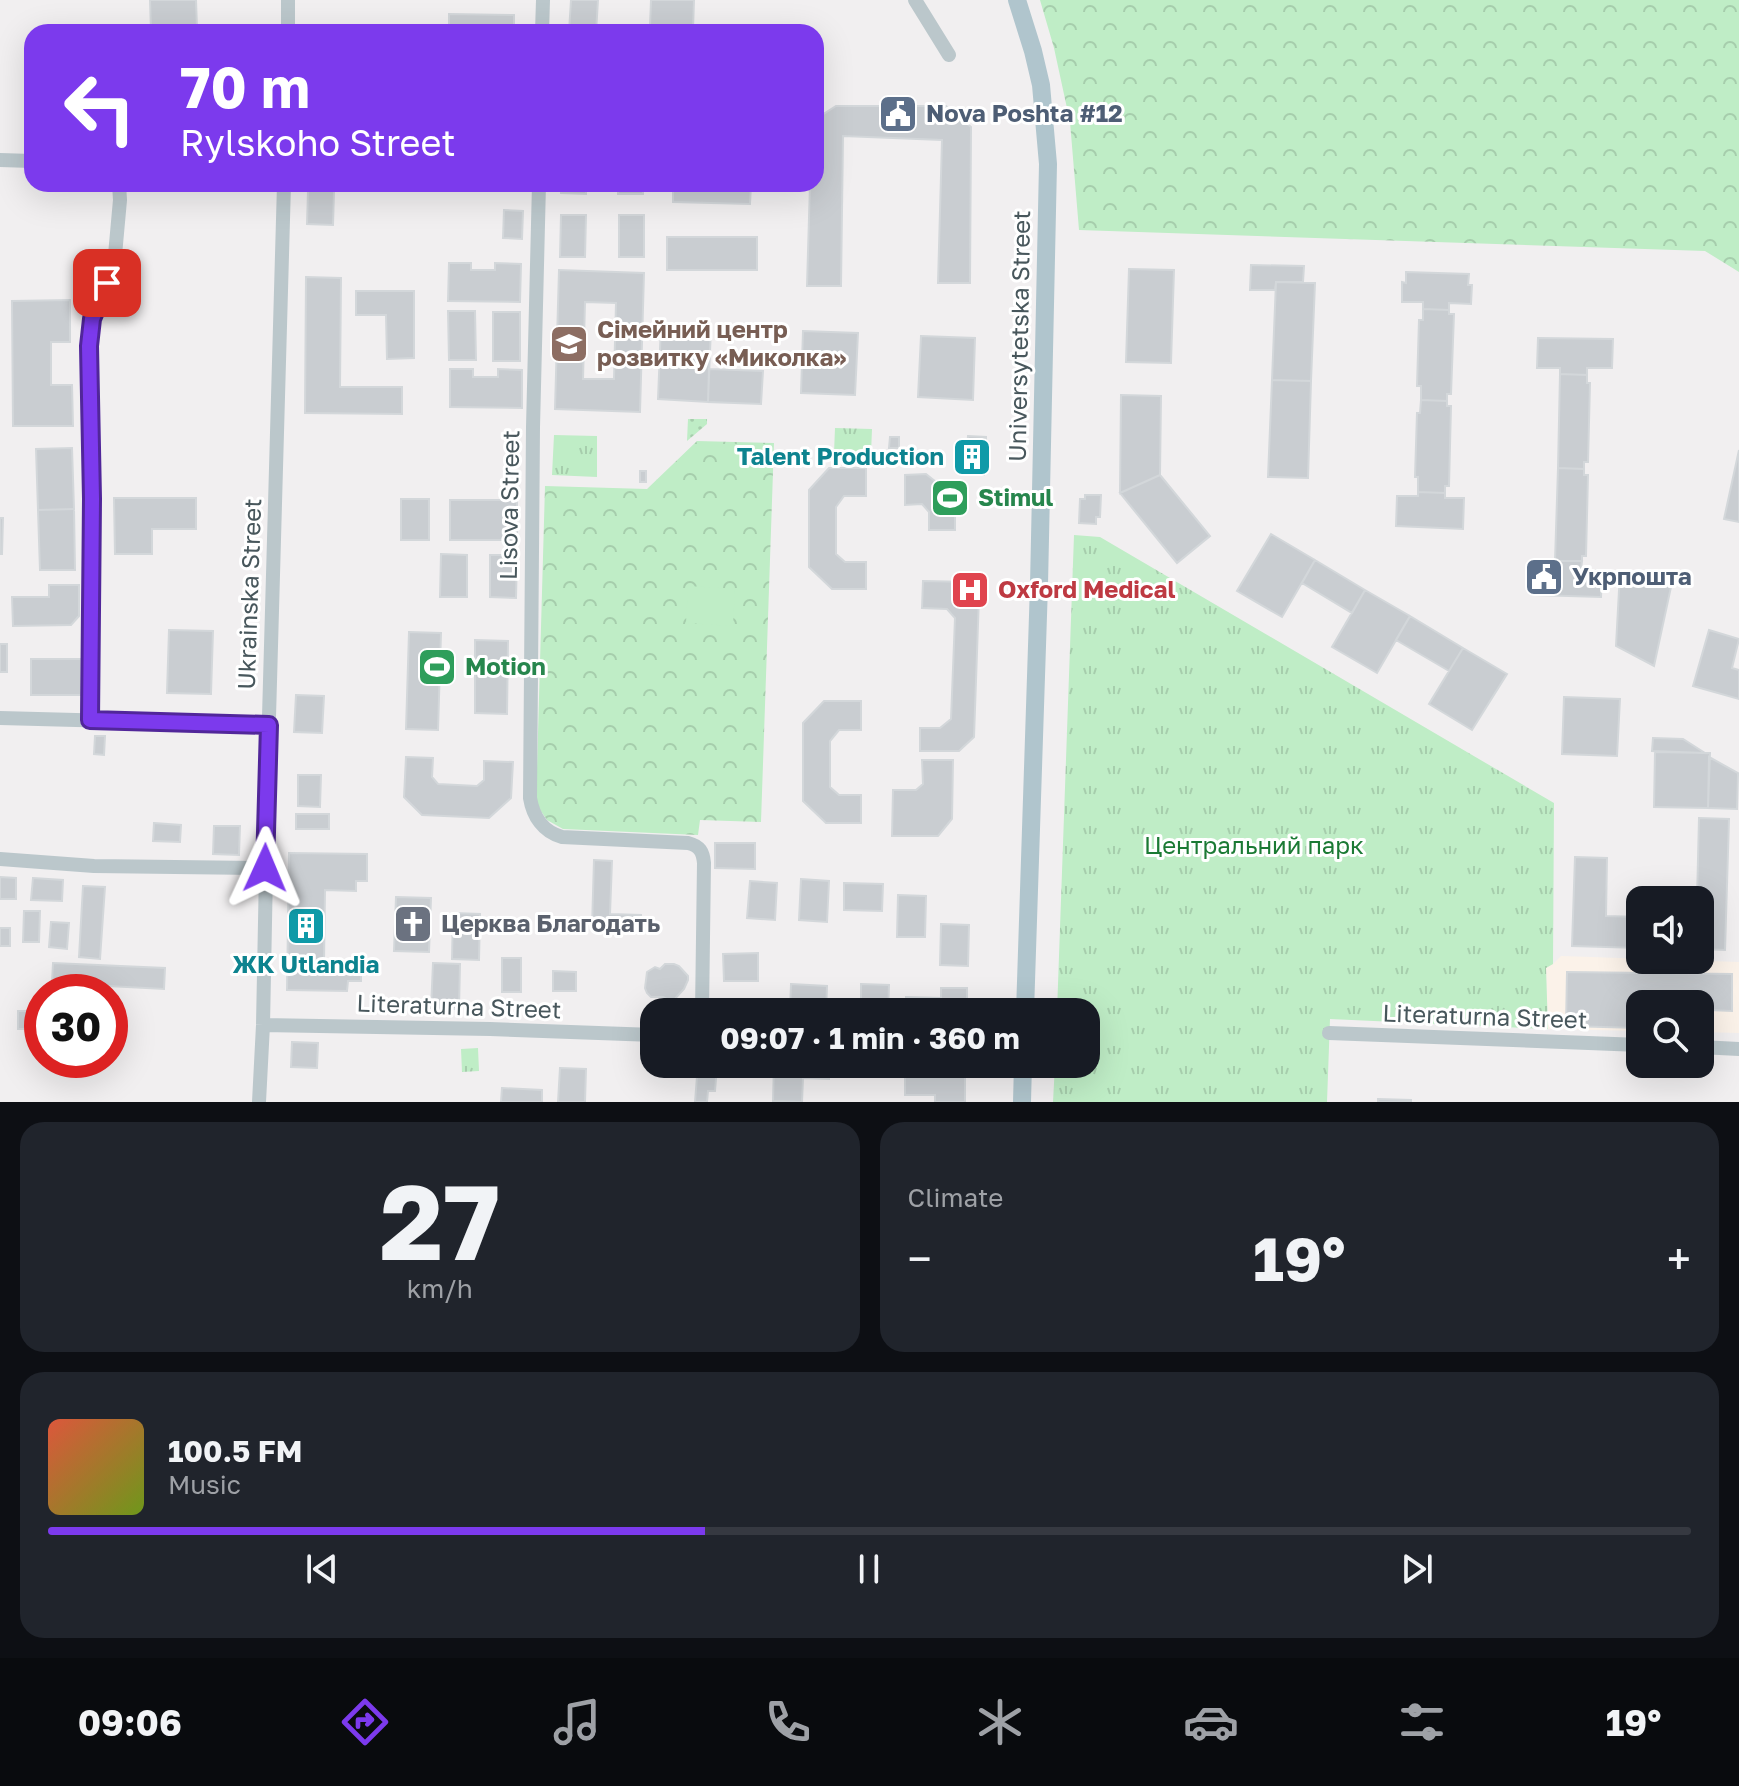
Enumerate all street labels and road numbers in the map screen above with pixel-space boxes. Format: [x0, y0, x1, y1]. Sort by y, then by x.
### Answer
street label: Universytetska Street [1002, 210, 1035, 462]
street label: Lisova Street [493, 430, 524, 580]
street label: Ukrainska Street [231, 498, 266, 690]
street label: Literaturna Street [356, 987, 562, 1024]
street label: Literaturna Street [1382, 997, 1588, 1034]

